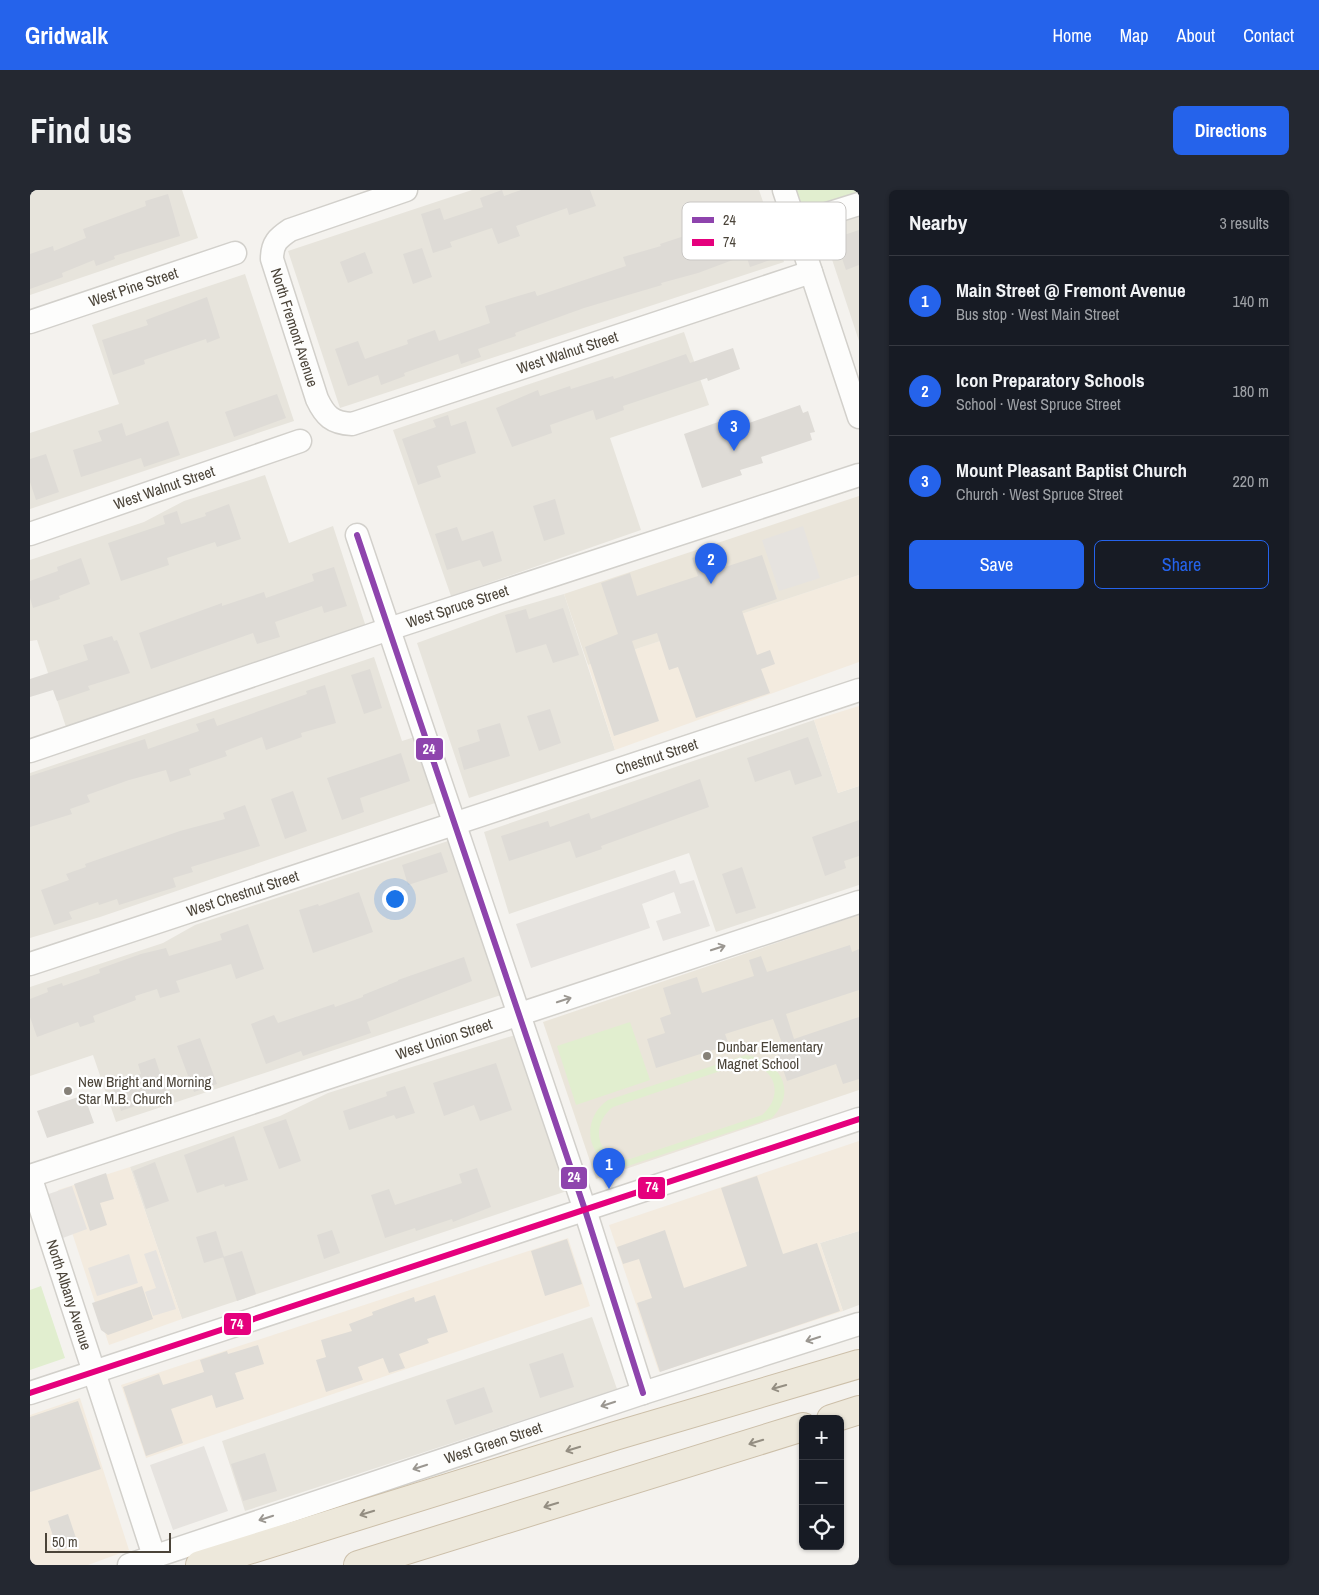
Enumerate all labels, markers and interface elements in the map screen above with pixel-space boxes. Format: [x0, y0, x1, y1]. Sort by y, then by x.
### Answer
text: Gridwalk [25, 19, 108, 51]
text: Home [1052, 23, 1092, 48]
text: Map [1120, 23, 1149, 48]
text: About [1177, 23, 1215, 48]
text: Contact [1243, 23, 1294, 48]
button: Directions [1173, 106, 1289, 155]
text: Find us [30, 107, 132, 154]
legend [682, 202, 846, 260]
text: Nearby [909, 208, 967, 237]
text: 24 [723, 211, 736, 229]
text: 3 results [1219, 212, 1269, 234]
text: 74 [723, 233, 736, 251]
street label: West Pine Street [86, 262, 181, 312]
street label: North Fremont Avenue [266, 265, 324, 390]
text: Main Street @ Fremont Avenue [956, 277, 1186, 303]
text: 1 [921, 290, 929, 312]
text: 140 m [1233, 290, 1269, 312]
text: Bus stop · West Main Street [956, 303, 1119, 325]
street label: West Walnut Street [514, 325, 621, 379]
text: Icon Preparatory Schools [956, 367, 1145, 393]
text: 2 [921, 380, 929, 402]
text: 180 m [1233, 380, 1269, 402]
text: School · West Spruce Street [956, 393, 1121, 415]
pin: 3 [718, 410, 750, 451]
text: Mount Pleasant Baptist Church [956, 457, 1187, 483]
street label: West Walnut Street [111, 460, 218, 514]
text: 3 [921, 470, 929, 492]
text: 220 m [1233, 470, 1269, 492]
text: Church · West Spruce Street [956, 483, 1123, 505]
button: Save [909, 540, 1084, 589]
button: Share [1094, 540, 1269, 589]
pin: 2 [695, 543, 727, 584]
street label: West Spruce Street [403, 579, 512, 633]
street label: Chestnut Street [613, 733, 701, 780]
line badge: 24 [415, 737, 444, 761]
text: 24 [423, 740, 436, 758]
street label: West Chestnut Street [184, 865, 302, 922]
your location [382, 886, 408, 912]
one-way arrow [710, 943, 726, 953]
one-way arrow [556, 994, 572, 1004]
street label: West Union Street [393, 1013, 495, 1064]
place label: Dunbar Elementary Magnet School [717, 1036, 824, 1074]
marker: Dunbar Elementary Magnet School [701, 1050, 713, 1062]
place label: New Bright and Morning Star M.B. Church [78, 1071, 211, 1109]
marker: New Bright and Morning Star M.B. Church [62, 1085, 74, 1097]
pin: 1 [593, 1148, 625, 1189]
line badge: 24 [560, 1166, 588, 1190]
text: 24 [568, 1168, 581, 1186]
line badge: 74 [637, 1176, 666, 1200]
text: 74 [646, 1178, 659, 1196]
street label: North Albany Avenue [41, 1237, 97, 1353]
line badge: 74 [223, 1312, 252, 1336]
text: 74 [231, 1315, 244, 1333]
one-way arrow [805, 1334, 821, 1344]
one-way arrow [771, 1382, 787, 1392]
one-way arrow [600, 1400, 616, 1410]
map controls [799, 1415, 844, 1550]
button: + [799, 1415, 844, 1460]
street label: West Green Street [441, 1416, 545, 1469]
one-way arrow [749, 1437, 765, 1447]
one-way arrow [565, 1445, 581, 1455]
button: − [799, 1460, 844, 1505]
one-way arrow [413, 1463, 429, 1472]
one-way arrow [543, 1501, 559, 1511]
button: locate [799, 1505, 844, 1550]
one-way arrow [360, 1508, 376, 1518]
one-way arrow [259, 1514, 275, 1524]
scale bar [45, 1530, 171, 1553]
text: 50 m [52, 1533, 78, 1551]

